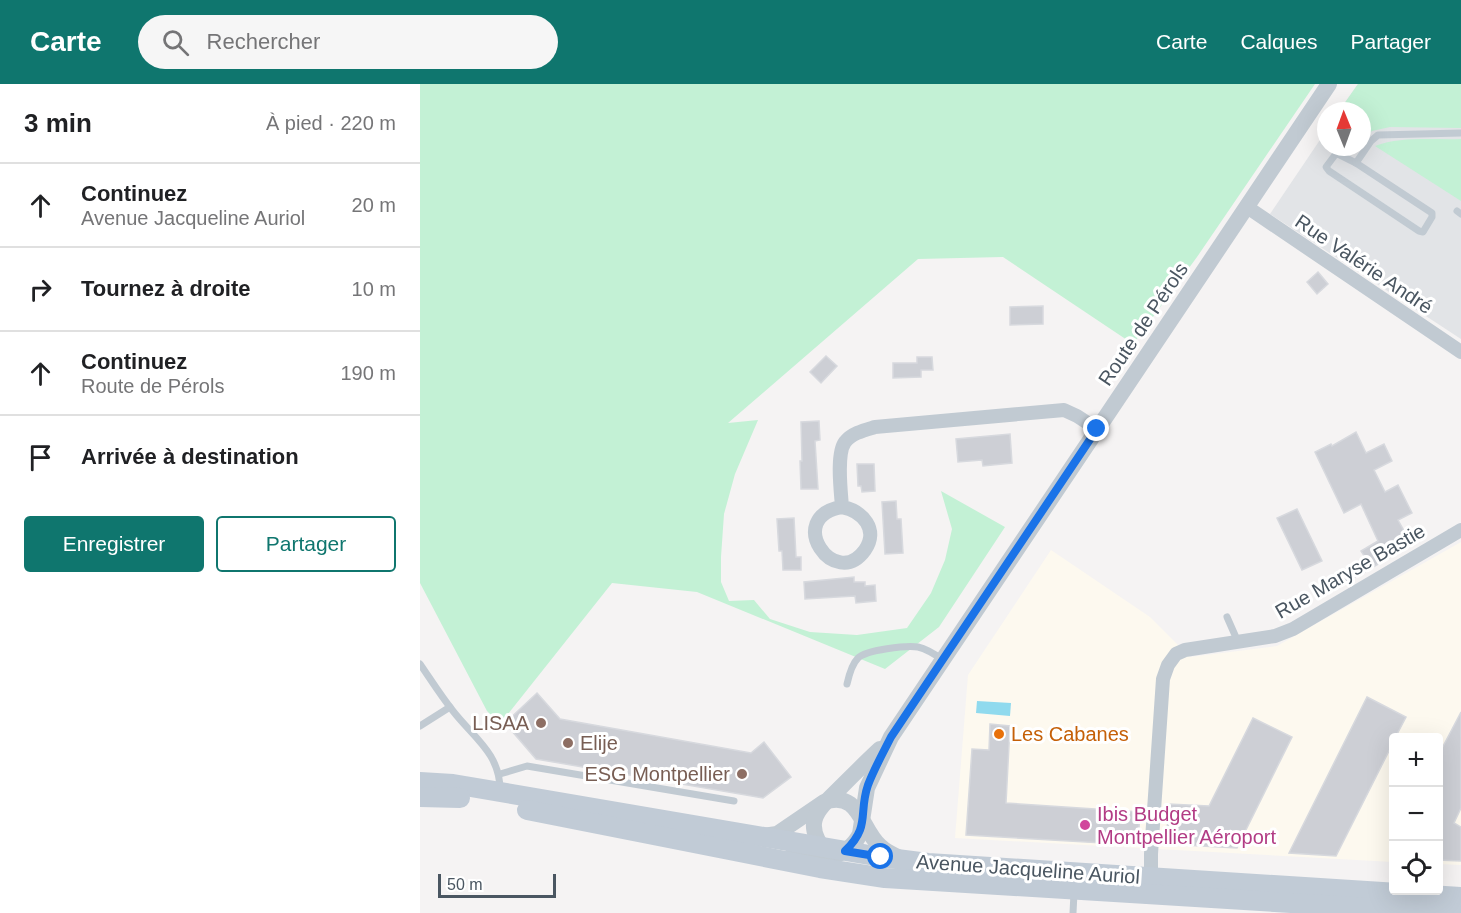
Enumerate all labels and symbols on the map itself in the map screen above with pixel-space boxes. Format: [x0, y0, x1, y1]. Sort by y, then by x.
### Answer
north arrow [1317, 102, 1371, 156]
street label: Rue Valérie André [1291, 210, 1437, 318]
street label: Route de Pérols [1094, 258, 1192, 390]
route end [1083, 415, 1109, 441]
street label: Rue Maryse Bastie [1271, 519, 1429, 623]
place label: LISAA [472, 712, 530, 734]
marker: LISAA [534, 716, 548, 730]
place label: Les Cabanes [1011, 723, 1129, 745]
marker: Les Cabanes [992, 727, 1006, 741]
place label: Elije [580, 732, 618, 754]
marker: Elije [561, 736, 575, 750]
place label: ESG Montpellier [584, 763, 730, 785]
marker: ESG Montpellier [735, 767, 749, 781]
place label: Ibis Budget Montpellier Aéroport [1097, 803, 1276, 848]
marker: Ibis Budget Montpellier Aéroport [1078, 818, 1092, 832]
route start [867, 843, 893, 869]
street label: Avenue Jacqueline Auriol [915, 850, 1141, 888]
scale bar [438, 871, 556, 898]

